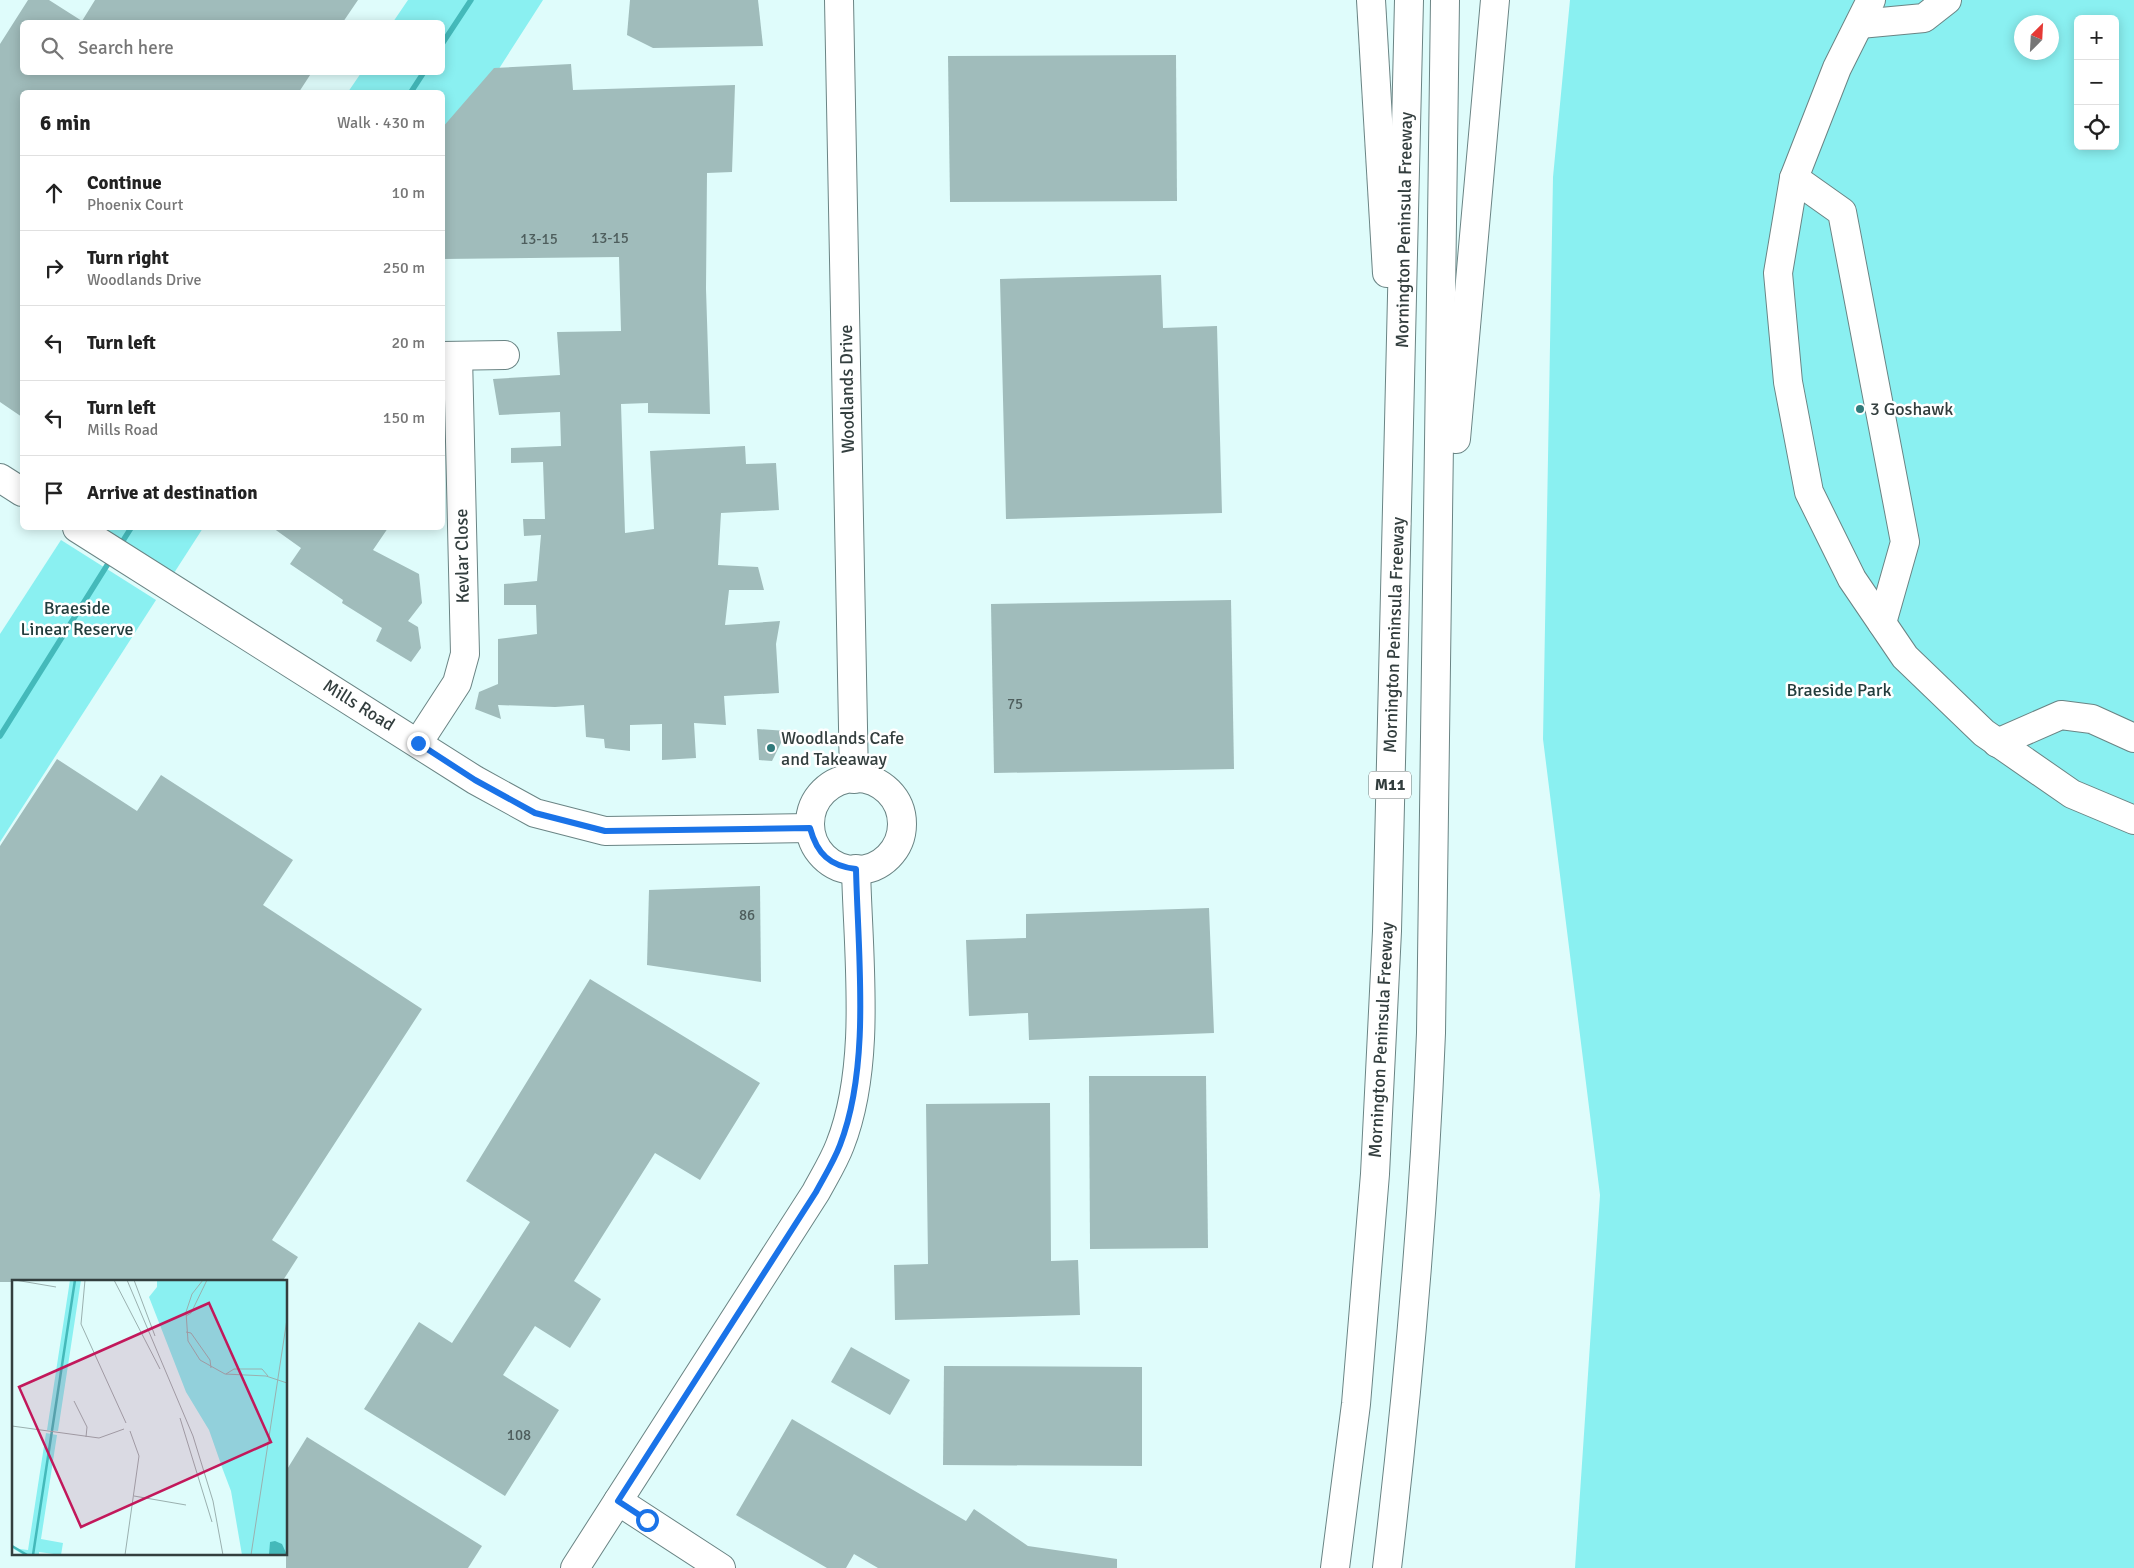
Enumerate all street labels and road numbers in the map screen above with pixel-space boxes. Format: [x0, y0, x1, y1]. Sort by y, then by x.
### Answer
street label: Mornington Peninsula Freeway [1391, 111, 1417, 348]
street label: Woodlands Drive [835, 324, 859, 454]
street label: Kevlar Close [450, 508, 474, 604]
street label: Mornington Peninsula Freeway [1379, 516, 1409, 754]
street label: Mills Road [319, 674, 399, 736]
road number: M11 [1369, 772, 1411, 798]
street label: Mornington Peninsula Freeway [1364, 921, 1398, 1159]

